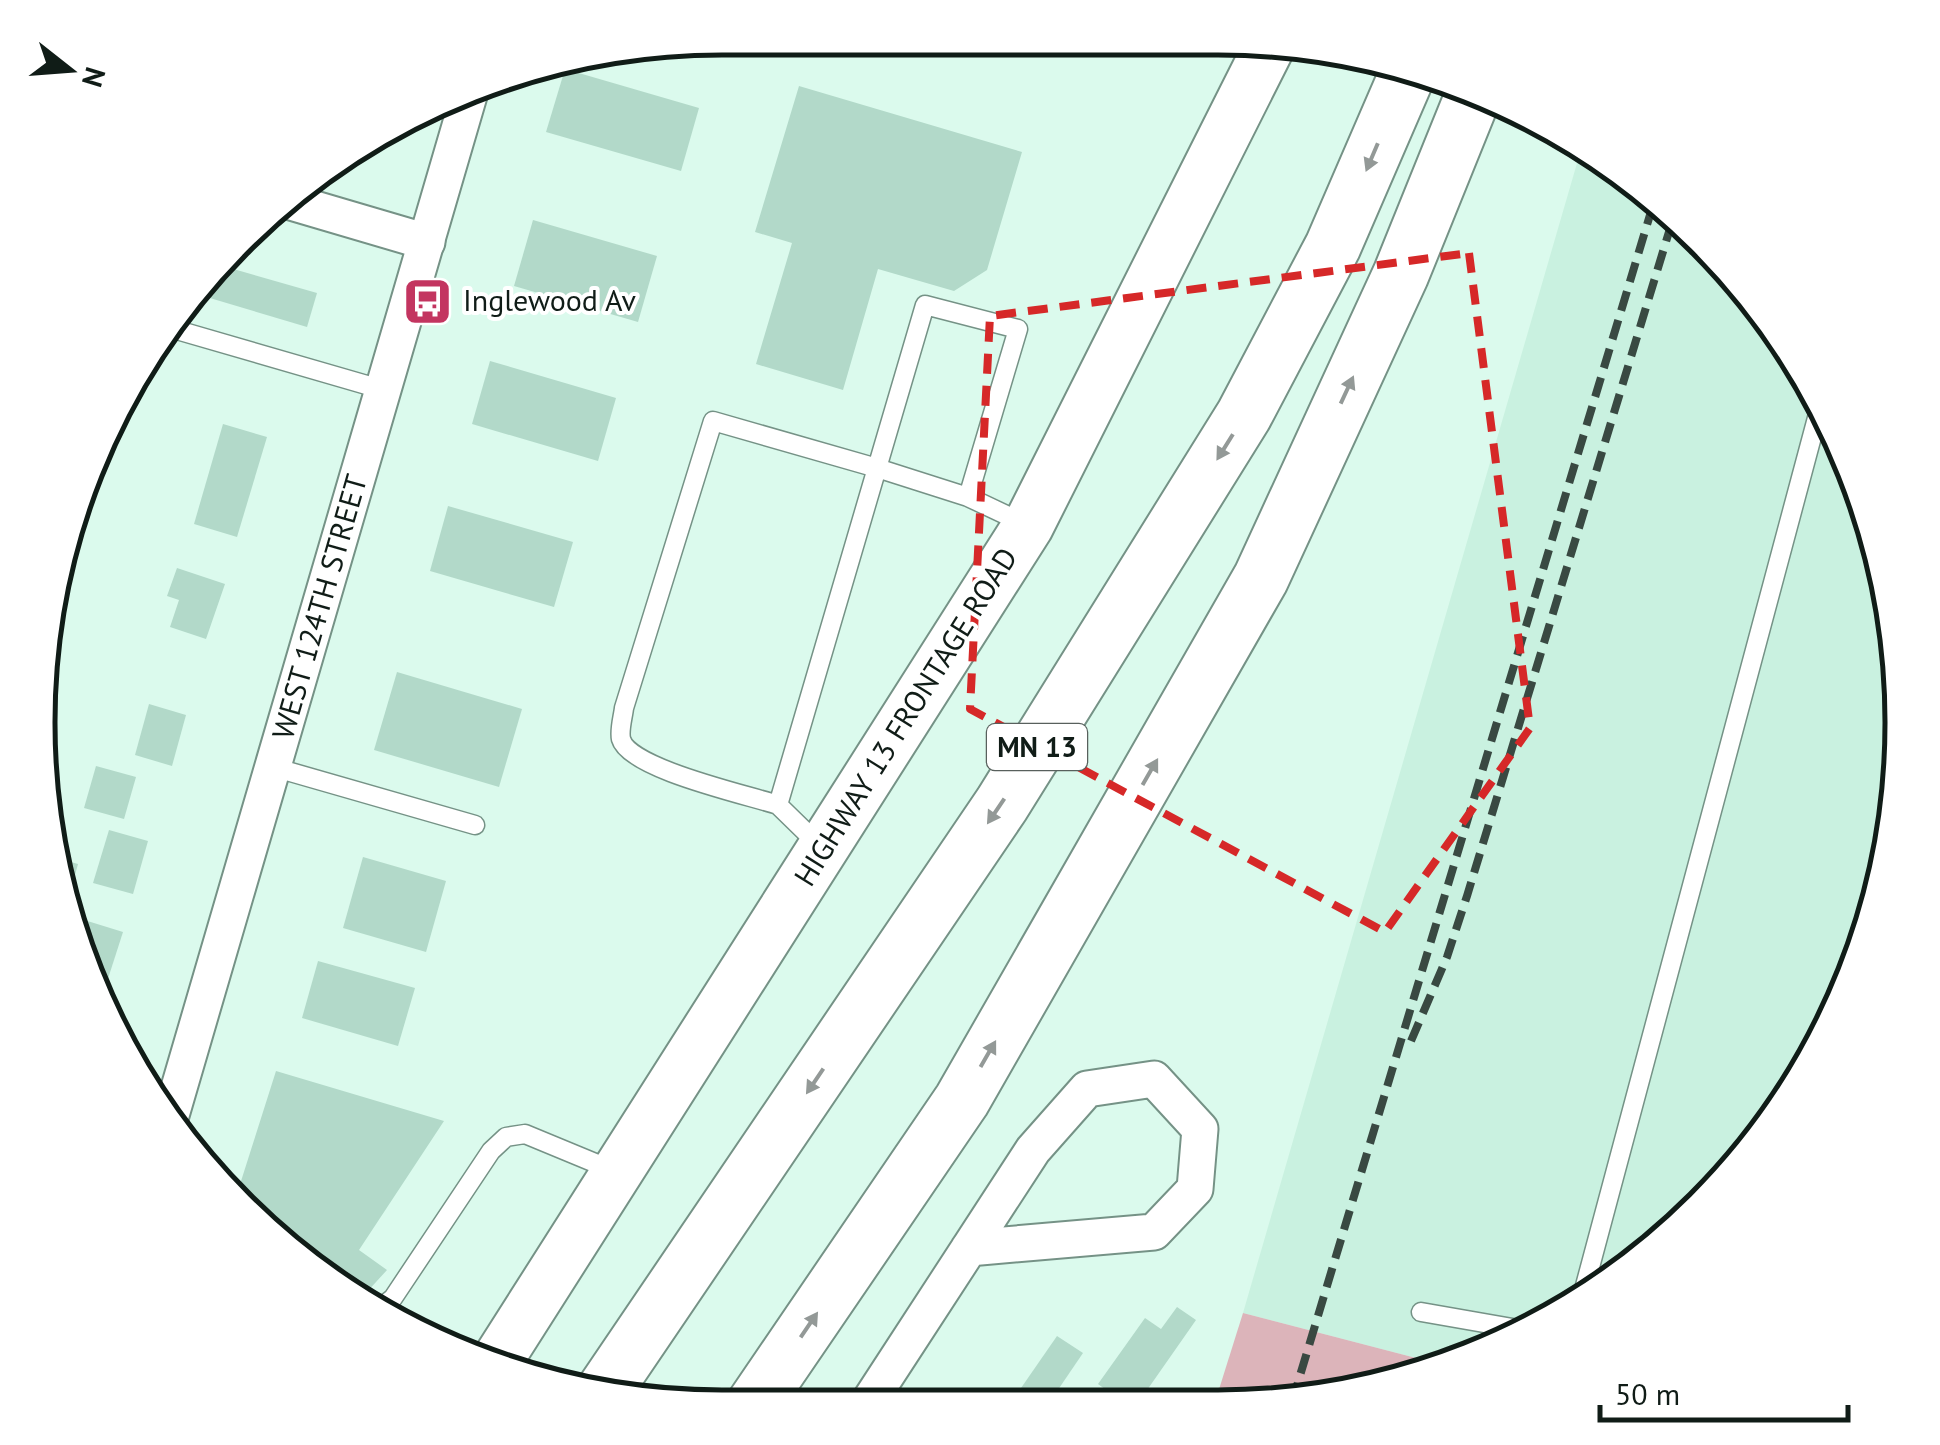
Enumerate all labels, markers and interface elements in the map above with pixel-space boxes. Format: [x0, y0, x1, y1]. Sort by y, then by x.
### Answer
north arrow [20, 20, 120, 120]
text: N [74, 63, 115, 92]
one-way arrow [1364, 143, 1380, 172]
bus stop icon: Inglewood Av [402, 275, 454, 327]
place label: Inglewood Av [463, 280, 636, 319]
one-way arrow [1339, 375, 1356, 404]
one-way arrow [1216, 433, 1234, 461]
street label: WEST 124TH STREET [262, 469, 375, 743]
street label: HIGHWAY 13 FRONTAGE ROAD [784, 540, 1025, 893]
road number: MN 13 [987, 724, 1087, 770]
one-way arrow [1141, 758, 1158, 786]
one-way arrow [988, 798, 1006, 825]
one-way arrow [979, 1040, 997, 1068]
one-way arrow [806, 1067, 824, 1094]
one-way arrow [799, 1311, 818, 1338]
scale bar [1600, 1360, 1848, 1422]
text: 50 m [1615, 1374, 1680, 1413]

